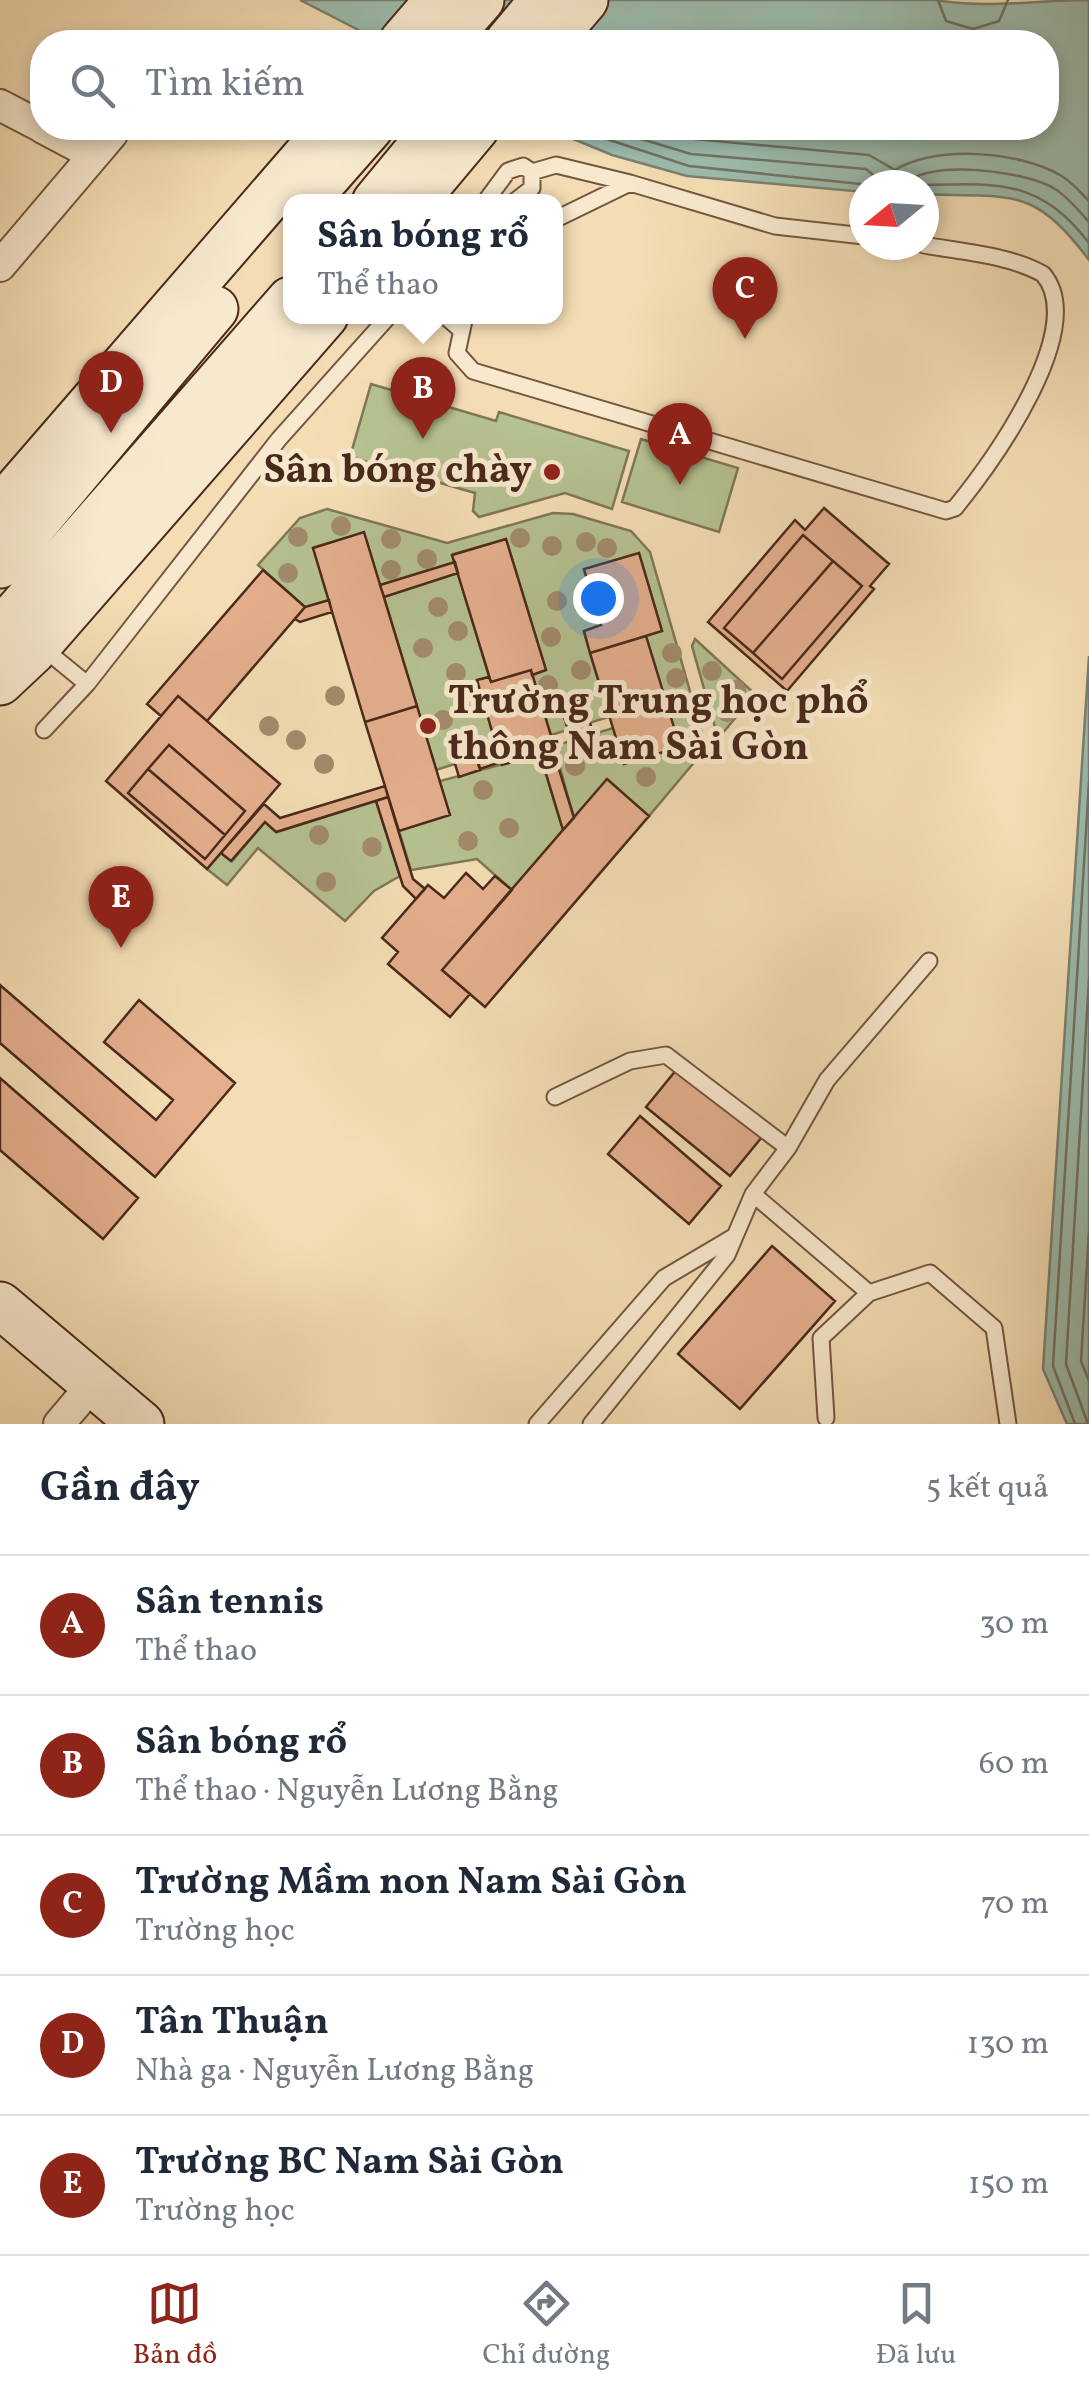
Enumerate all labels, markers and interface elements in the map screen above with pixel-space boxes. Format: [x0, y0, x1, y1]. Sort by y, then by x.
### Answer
search box [30, 30, 1059, 140]
icon: search [65, 58, 120, 113]
text: Tìm kiếm [145, 59, 305, 112]
north arrow [849, 170, 939, 260]
popup [283, 194, 563, 324]
text: Sân bóng rổ [317, 211, 529, 264]
pin: C [712, 256, 778, 339]
text: Thể thao [317, 264, 439, 308]
pin: D [78, 350, 144, 433]
pin: B [390, 356, 456, 439]
pin: A [648, 402, 712, 485]
place label: Sân bóng chày [263, 444, 532, 500]
marker: Sân bóng chày [541, 461, 563, 483]
your location [573, 573, 624, 624]
place label: Trường Trung học phổ thông Nam Sài Gòn [448, 675, 869, 777]
marker: Trường Trung học phổ thông Nam Sài Gòn [417, 715, 439, 737]
pin: E [88, 866, 154, 948]
text: Gần đây [40, 1460, 200, 1519]
text: 5 kết quả [926, 1467, 1049, 1511]
text: Sân tennis [135, 1577, 324, 1630]
text: A [61, 1603, 84, 1647]
text: 30 m [979, 1603, 1049, 1647]
text: Thể thao [135, 1630, 257, 1674]
text: Sân bóng rổ [135, 1717, 347, 1770]
text: B [62, 1743, 83, 1787]
text: 60 m [979, 1743, 1049, 1787]
text: Thể thao · Nguyễn Lương Bằng [135, 1770, 559, 1814]
text: Trường Mầm non Nam Sài Gòn [135, 1857, 687, 1910]
text: C [62, 1883, 83, 1927]
text: 70 m [981, 1883, 1049, 1927]
text: Trường học [135, 1910, 295, 1954]
text: Tân Thuận [135, 1997, 329, 2050]
text: D [61, 2023, 84, 2067]
text: 130 m [967, 2023, 1049, 2067]
text: Nhà ga · Nguyễn Lương Bằng [135, 2050, 534, 2094]
text: Trường BC Nam Sài Gòn [135, 2137, 564, 2190]
text: E [62, 2163, 83, 2207]
text: 150 m [968, 2163, 1049, 2207]
text: Trường học [135, 2190, 295, 2234]
tab: Bản đồ [133, 2276, 217, 2375]
tab: Chỉ đường [482, 2276, 610, 2375]
tab: Đã lưu [876, 2276, 956, 2375]

